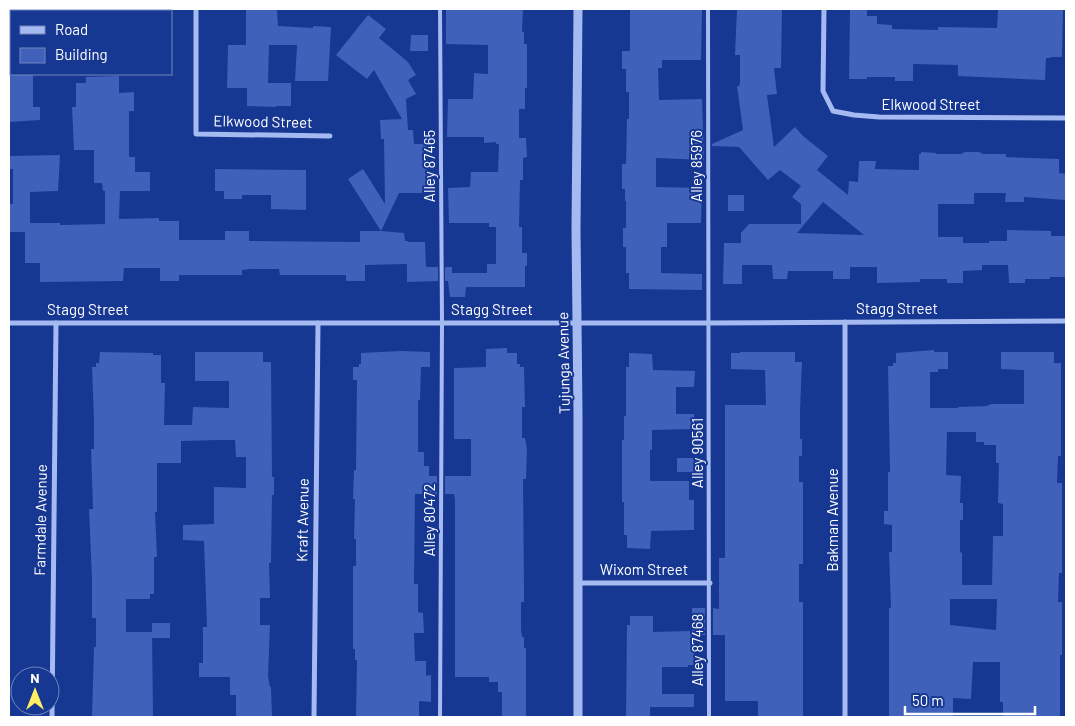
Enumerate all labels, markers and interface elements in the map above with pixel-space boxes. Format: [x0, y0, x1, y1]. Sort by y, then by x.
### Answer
legend [10, 10, 172, 75]
text: Road [55, 20, 88, 38]
text: Building [55, 45, 108, 63]
street label: Elkwood Street [881, 95, 981, 113]
street label: Elkwood Street [213, 111, 313, 131]
street label: Alley 87465 [420, 130, 438, 202]
street label: Alley 85976 [687, 130, 705, 202]
street label: Stagg Street [856, 299, 938, 317]
street label: Stagg Street [47, 300, 129, 318]
street label: Stagg Street [451, 300, 533, 318]
street label: Tujunga Avenue [553, 312, 573, 414]
street label: Alley 90561 [688, 418, 706, 488]
street label: Farmdale Avenue [30, 464, 50, 576]
street label: Bakman Avenue [823, 468, 841, 572]
street label: Kraft Avenue [292, 478, 312, 562]
street label: Alley 80472 [420, 484, 438, 556]
street label: Wixom Street [600, 560, 688, 578]
street label: Alley 87468 [688, 614, 706, 686]
north arrow [10, 666, 60, 716]
text: N [30, 669, 40, 686]
scale bar [905, 684, 1035, 716]
text: 50 m [912, 691, 944, 709]

